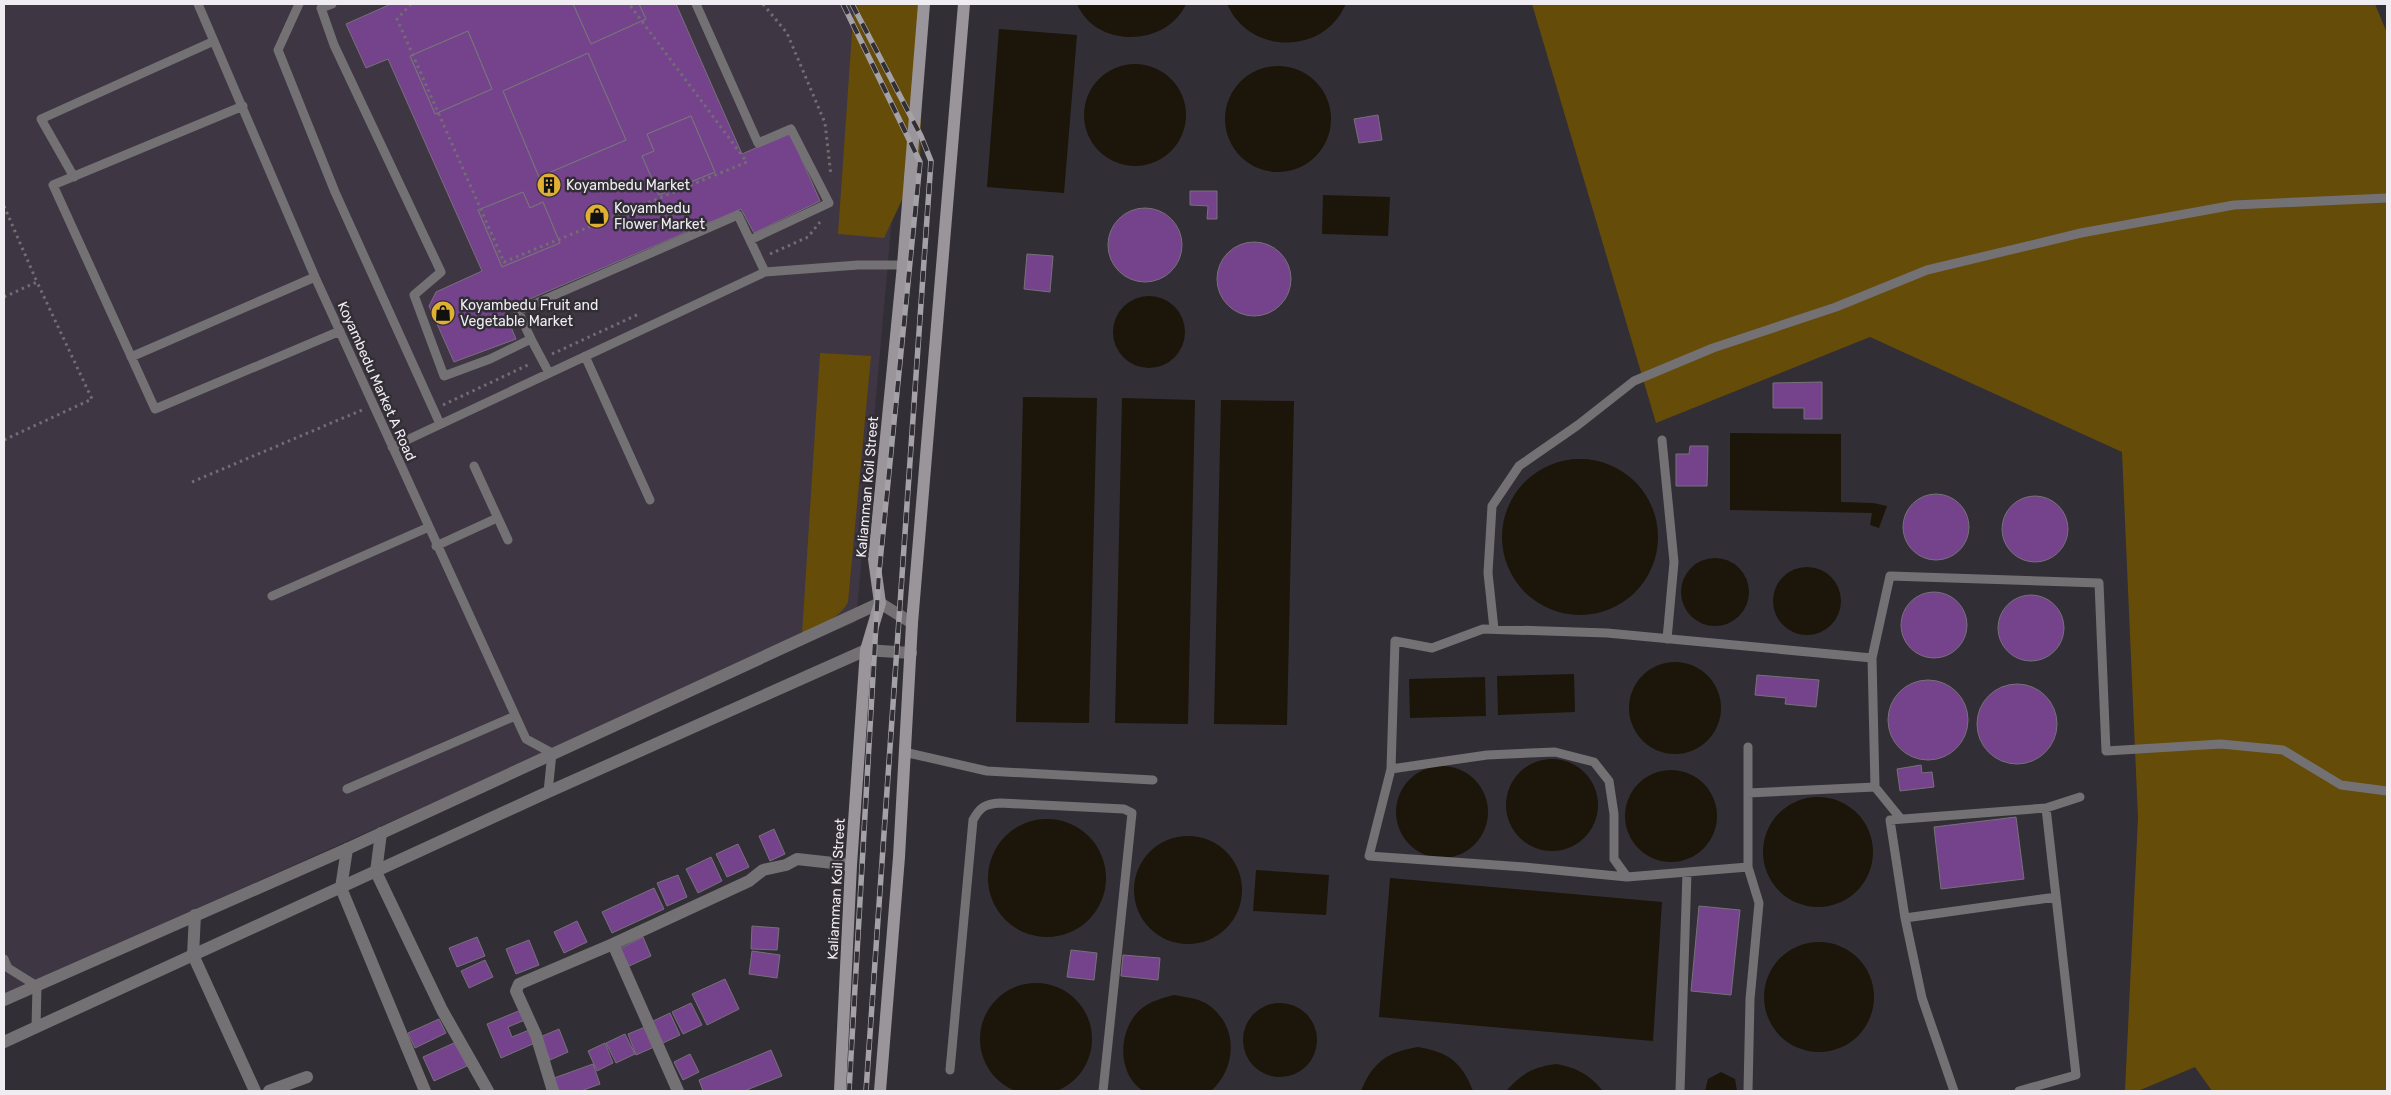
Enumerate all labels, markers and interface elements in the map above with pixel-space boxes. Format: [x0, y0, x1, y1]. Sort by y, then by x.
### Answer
building icon: Koyambedu Market [536, 172, 562, 198]
place label: Koyambedu Market [566, 177, 691, 194]
place label: Koyambedu Flower Market [614, 200, 706, 233]
shop icon: Koyambedu Flower Market [584, 203, 610, 229]
place label: Koyambedu Fruit and Vegetable Market [460, 297, 598, 330]
street label: Koyambedu Market A Road [334, 299, 419, 464]
shop icon: Koyambedu Fruit and Vegetable Market [430, 300, 456, 326]
street label: Kaliamman Koil Street [853, 415, 882, 558]
street label: Kaliamman Koil Street [824, 817, 849, 960]

